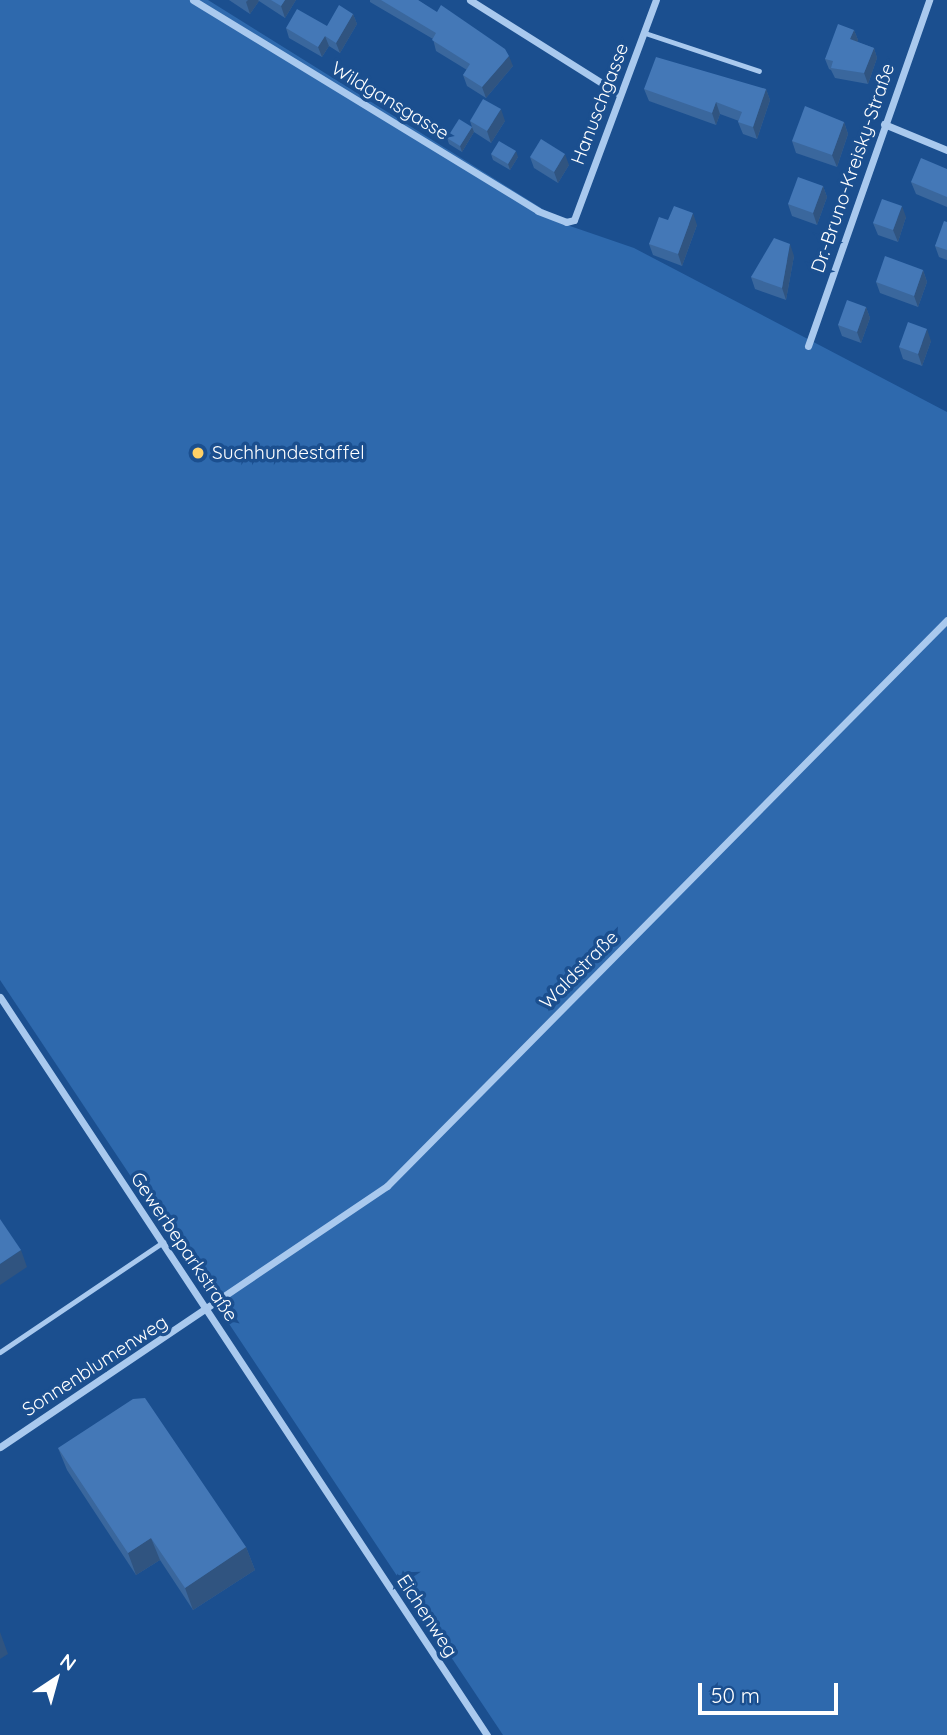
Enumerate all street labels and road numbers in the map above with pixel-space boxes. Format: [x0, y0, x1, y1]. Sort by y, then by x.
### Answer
street label: Hanuschgasse [566, 40, 634, 168]
street label: Wildgansgasse [327, 57, 453, 145]
street label: Dr.-Bruno-Kreisky-Straße [806, 60, 900, 276]
street label: Waldstraße [535, 926, 623, 1014]
street label: Gewerbeparkstraße [126, 1168, 242, 1326]
street label: Sonnenblumenweg [18, 1311, 172, 1421]
street label: Eichenweg [392, 1570, 462, 1662]

